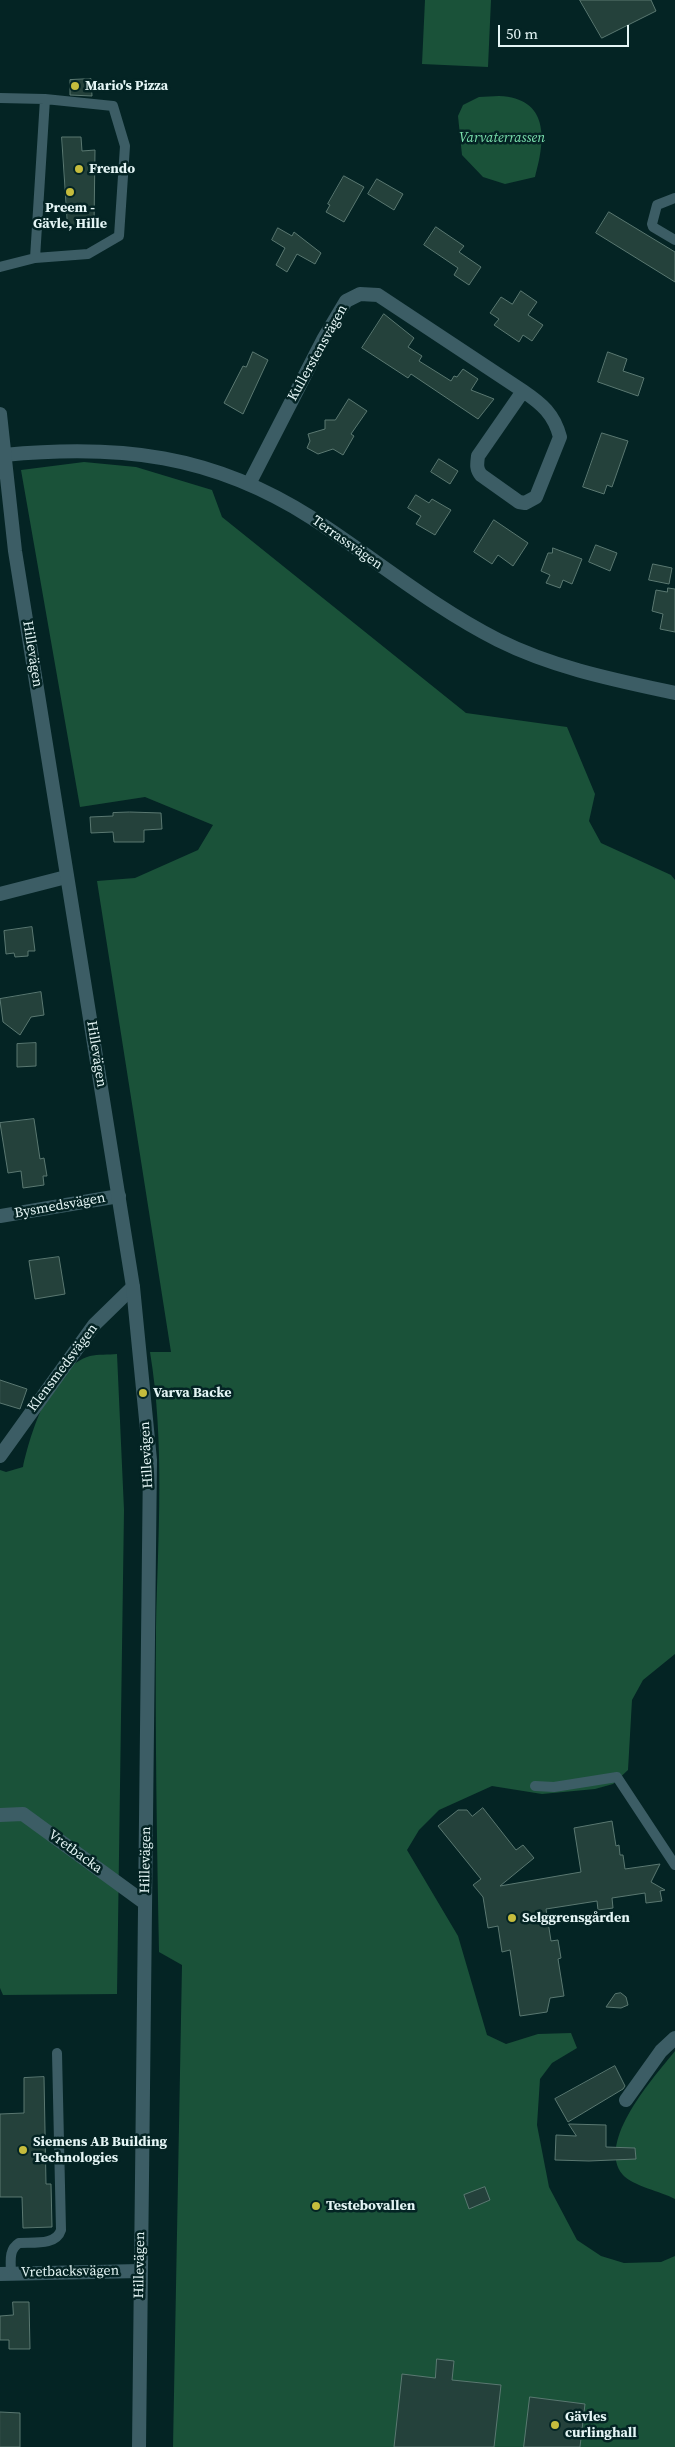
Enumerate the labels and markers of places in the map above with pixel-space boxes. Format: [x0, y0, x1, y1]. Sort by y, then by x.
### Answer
place label: Mario's Pizza [85, 78, 168, 94]
marker: Mario's Pizza [69, 80, 81, 92]
place label: Frendo [89, 161, 135, 177]
marker: Frendo [73, 163, 85, 175]
marker: Preem - Gävle, Hille [64, 186, 76, 198]
place label: Preem - Gävle, Hille [33, 200, 107, 232]
place label: Varva Backe [153, 1385, 232, 1401]
marker: Varva Backe [137, 1387, 149, 1399]
place label: Selggrensgården [522, 1910, 630, 1926]
marker: Selggrensgården [506, 1912, 518, 1924]
place label: Siemens AB Building Technologies [33, 2134, 167, 2166]
marker: Siemens AB Building Technologies [17, 2144, 29, 2156]
place label: Testebovallen [326, 2198, 415, 2214]
marker: Testebovallen [310, 2200, 322, 2212]
place label: Gävles curlinghall [565, 2409, 637, 2442]
marker: Gävles curlinghall [549, 2419, 561, 2431]

